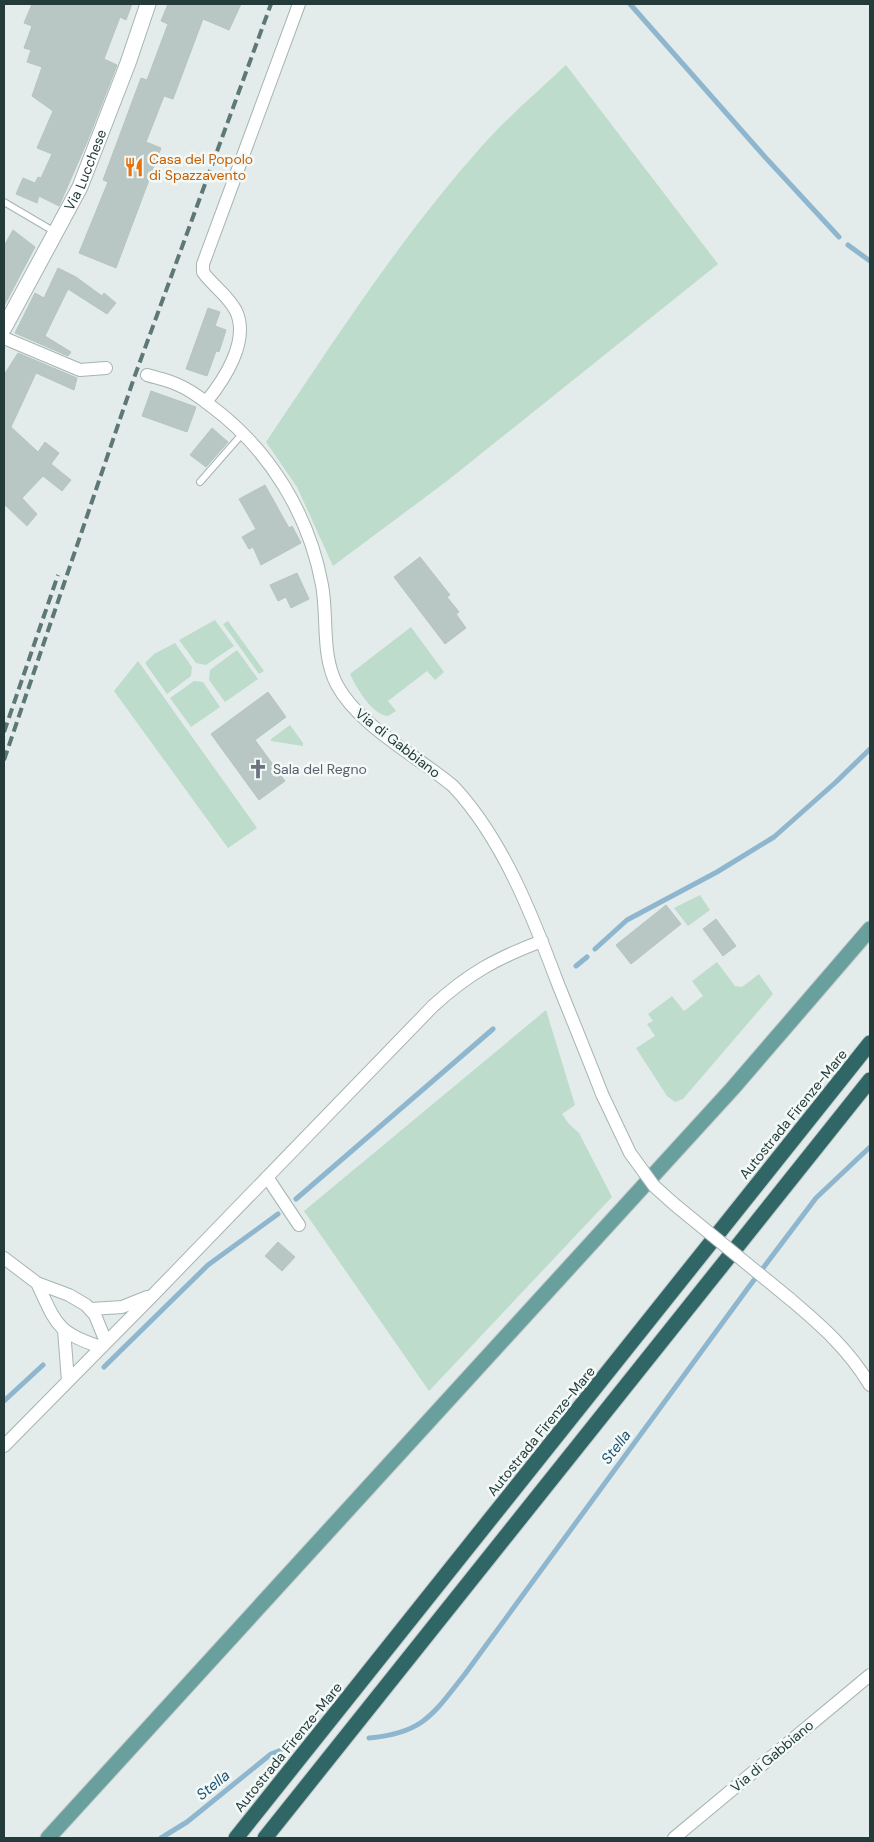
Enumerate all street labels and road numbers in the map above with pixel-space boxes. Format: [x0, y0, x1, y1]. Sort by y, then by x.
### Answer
street label: Via Lucchese [60, 127, 110, 214]
street label: Via di Gabbiano [352, 704, 444, 782]
street label: Autostrada Firenze-Mare [735, 1045, 851, 1183]
street label: Autostrada Firenze-Mare [483, 1362, 599, 1500]
street label: Autostrada Firenze-Mare [230, 1678, 346, 1816]
street label: Via di Gabbiano [727, 1716, 817, 1796]

